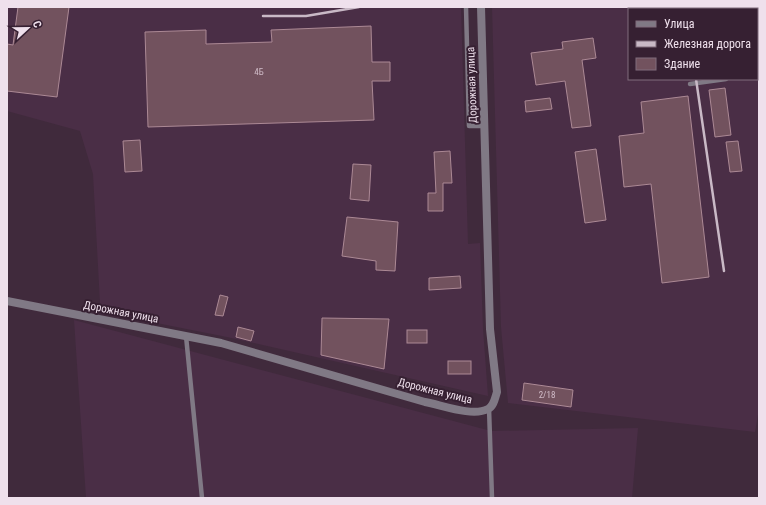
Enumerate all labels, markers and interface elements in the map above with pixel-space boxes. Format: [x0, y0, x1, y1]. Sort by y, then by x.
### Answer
north arrow [8, 8, 48, 48]
legend [628, 8, 758, 80]
text: Улица [664, 17, 695, 31]
text: С [30, 19, 44, 30]
text: Железная дорога [664, 37, 751, 51]
street label: Дорожная улица [464, 47, 480, 123]
text: Здание [664, 57, 701, 71]
house number: 4Б [254, 67, 264, 77]
street label: Дорожная улица [82, 298, 160, 326]
street label: Дорожная улица [396, 375, 474, 407]
house number: 2/18 [539, 390, 555, 400]

